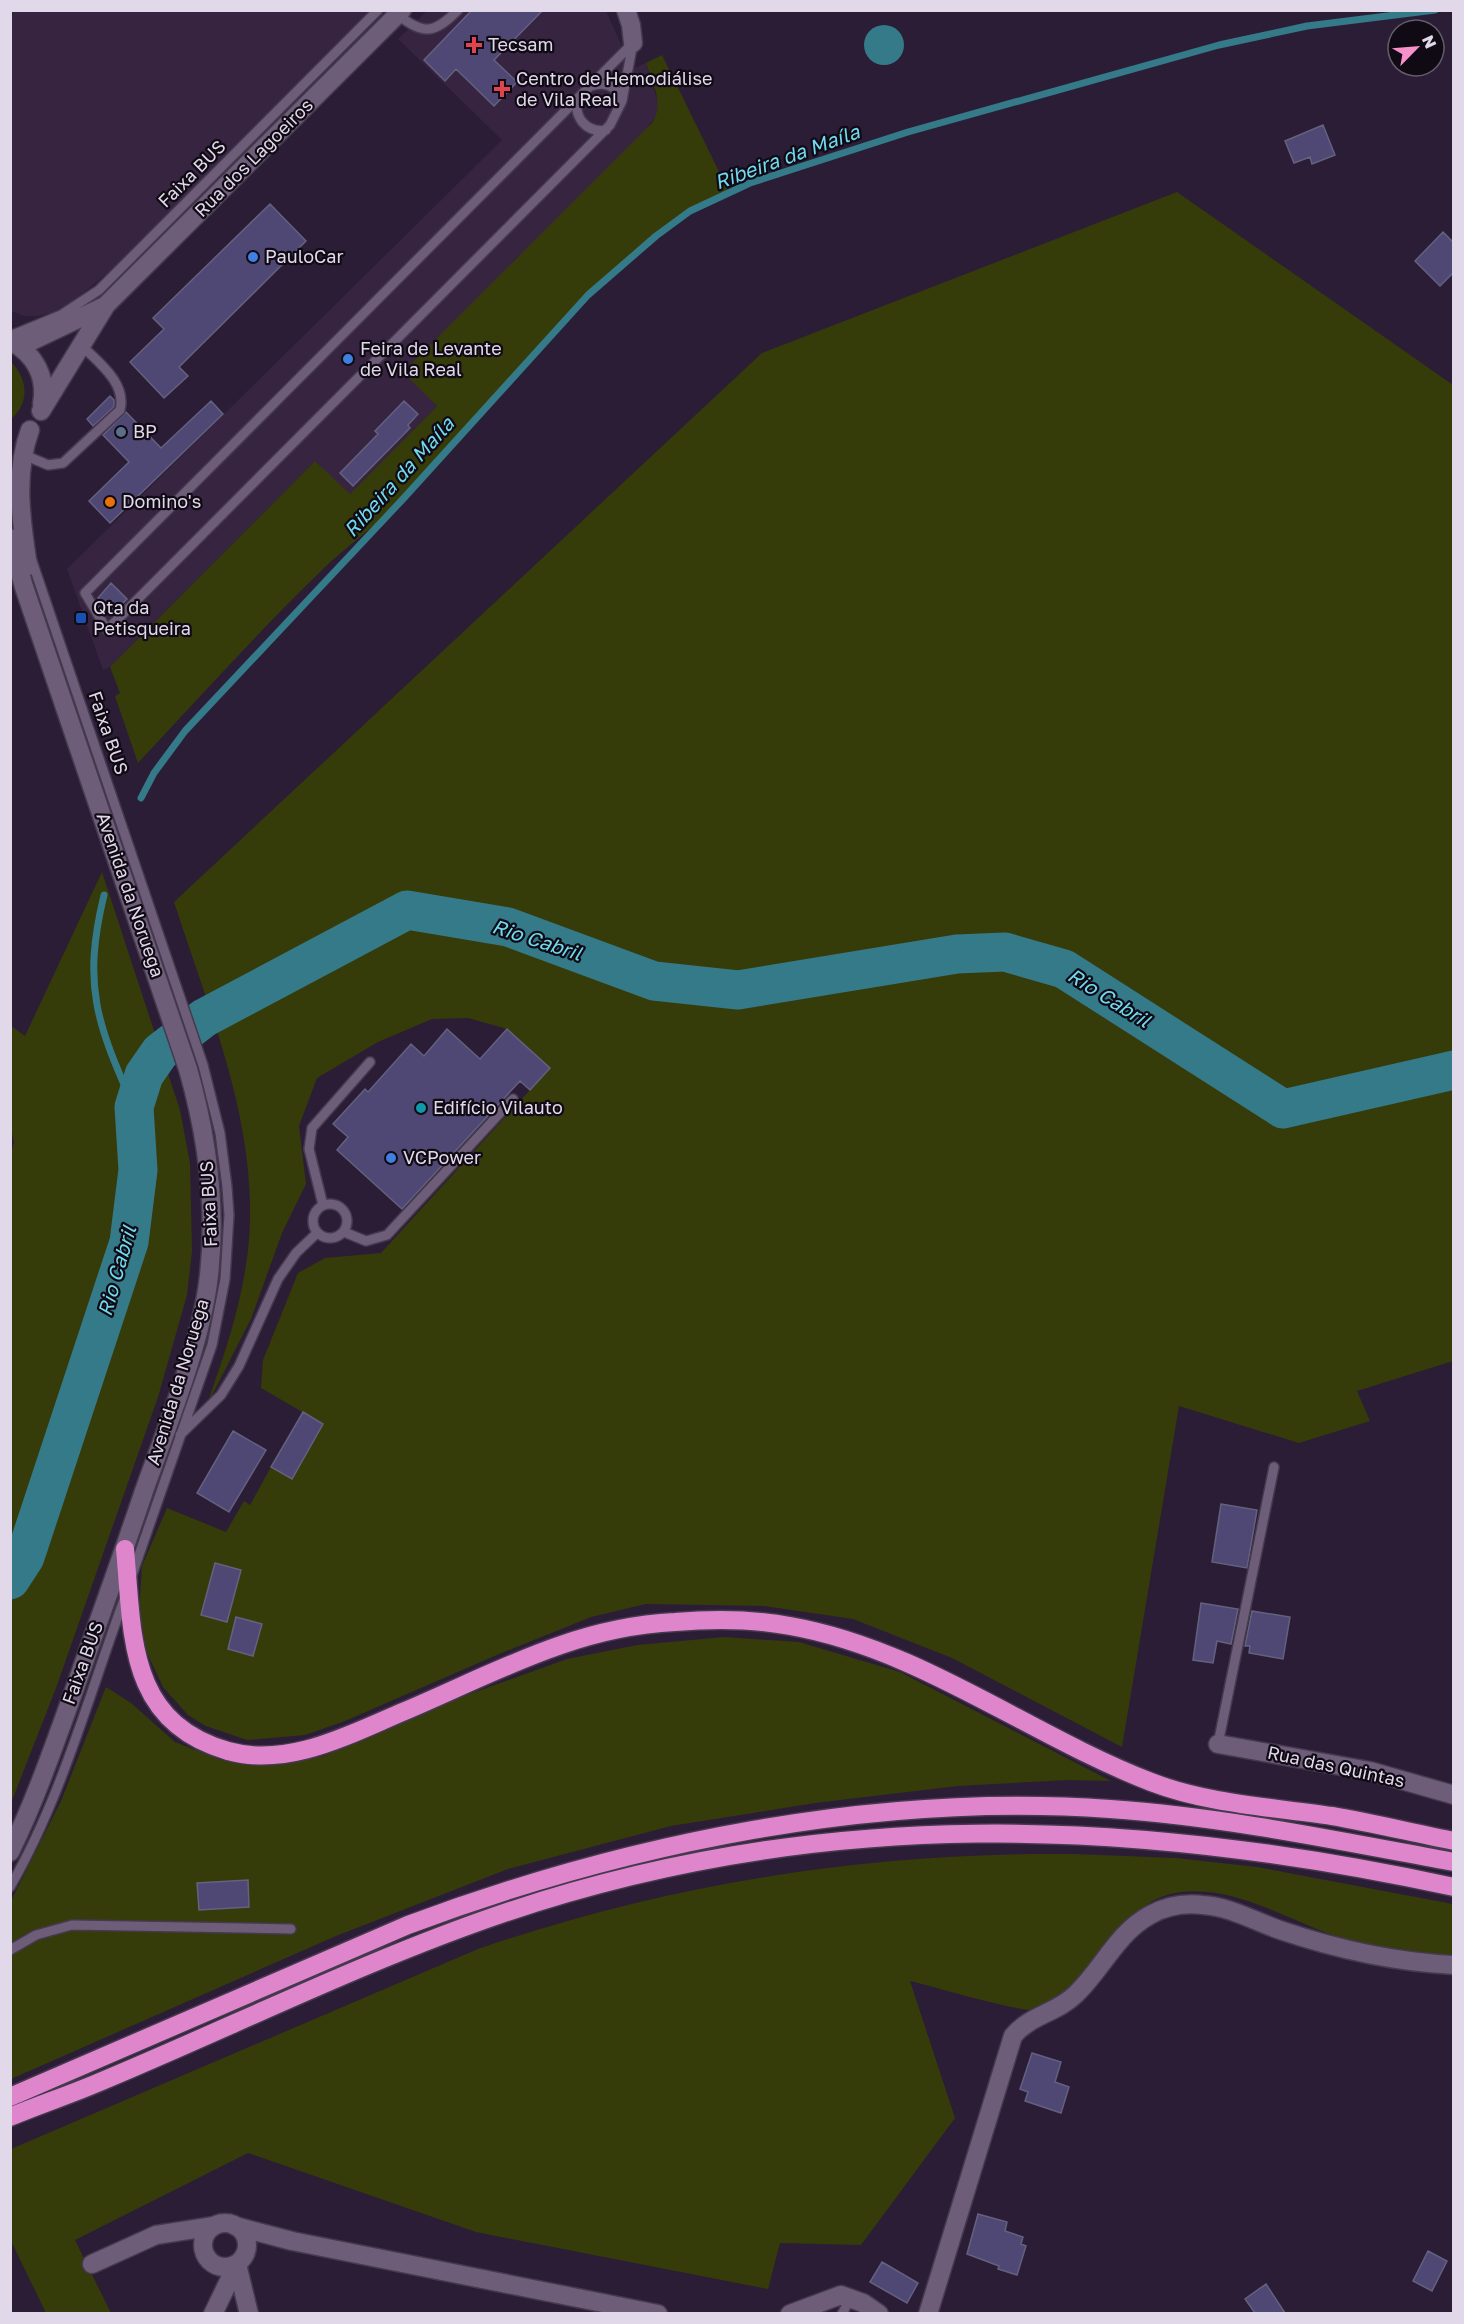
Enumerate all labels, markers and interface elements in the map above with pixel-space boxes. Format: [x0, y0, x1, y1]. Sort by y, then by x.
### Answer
north arrow [1386, 18, 1446, 78]
text: N [1418, 32, 1441, 51]
place label: Tecsam [488, 33, 553, 55]
marker: Tecsam [465, 36, 483, 54]
place label: Centro de Hemodiálise de Vila Real [516, 67, 712, 110]
marker: Centro de Hemodiálise de Vila Real [493, 80, 511, 98]
street label: Rua dos Lagoeiros [190, 94, 317, 221]
water label: Ribeira da Maíla [711, 118, 863, 193]
street label: Faixa BUS [153, 135, 230, 212]
place label: PauloCar [265, 245, 343, 267]
marker: PauloCar [246, 250, 260, 264]
place label: Feira de Levante de Vila Real [360, 337, 502, 380]
marker: Feira de Levante de Vila Real [341, 352, 355, 366]
water label: Ribeira da Maíla [338, 411, 459, 541]
place label: BP [133, 420, 157, 442]
marker: BP [114, 425, 128, 439]
place label: Domino's [122, 490, 201, 512]
marker: Domino's [103, 495, 117, 509]
place label: Qtª da Petisqueira [93, 596, 191, 639]
marker: Qtª da Petisqueira [74, 611, 88, 625]
street label: Faixa BUS [84, 688, 133, 777]
street label: Avenida da Noruega [92, 809, 169, 980]
water label: Rio Cabril [490, 913, 586, 965]
water label: Rio Cabril [1064, 962, 1156, 1032]
place label: Edifício Vilauto [433, 1096, 563, 1118]
marker: Edifício Vilauto [414, 1101, 428, 1115]
place label: VCPower [403, 1146, 481, 1168]
marker: VCPower [384, 1151, 398, 1165]
street label: Faixa BUS [195, 1160, 221, 1248]
water label: Rio Cabril [92, 1222, 141, 1319]
street label: Avenida da Noruega [141, 1296, 213, 1467]
street label: Faixa BUS [57, 1618, 107, 1707]
street label: Rua das Quintas [1266, 1741, 1407, 1791]

